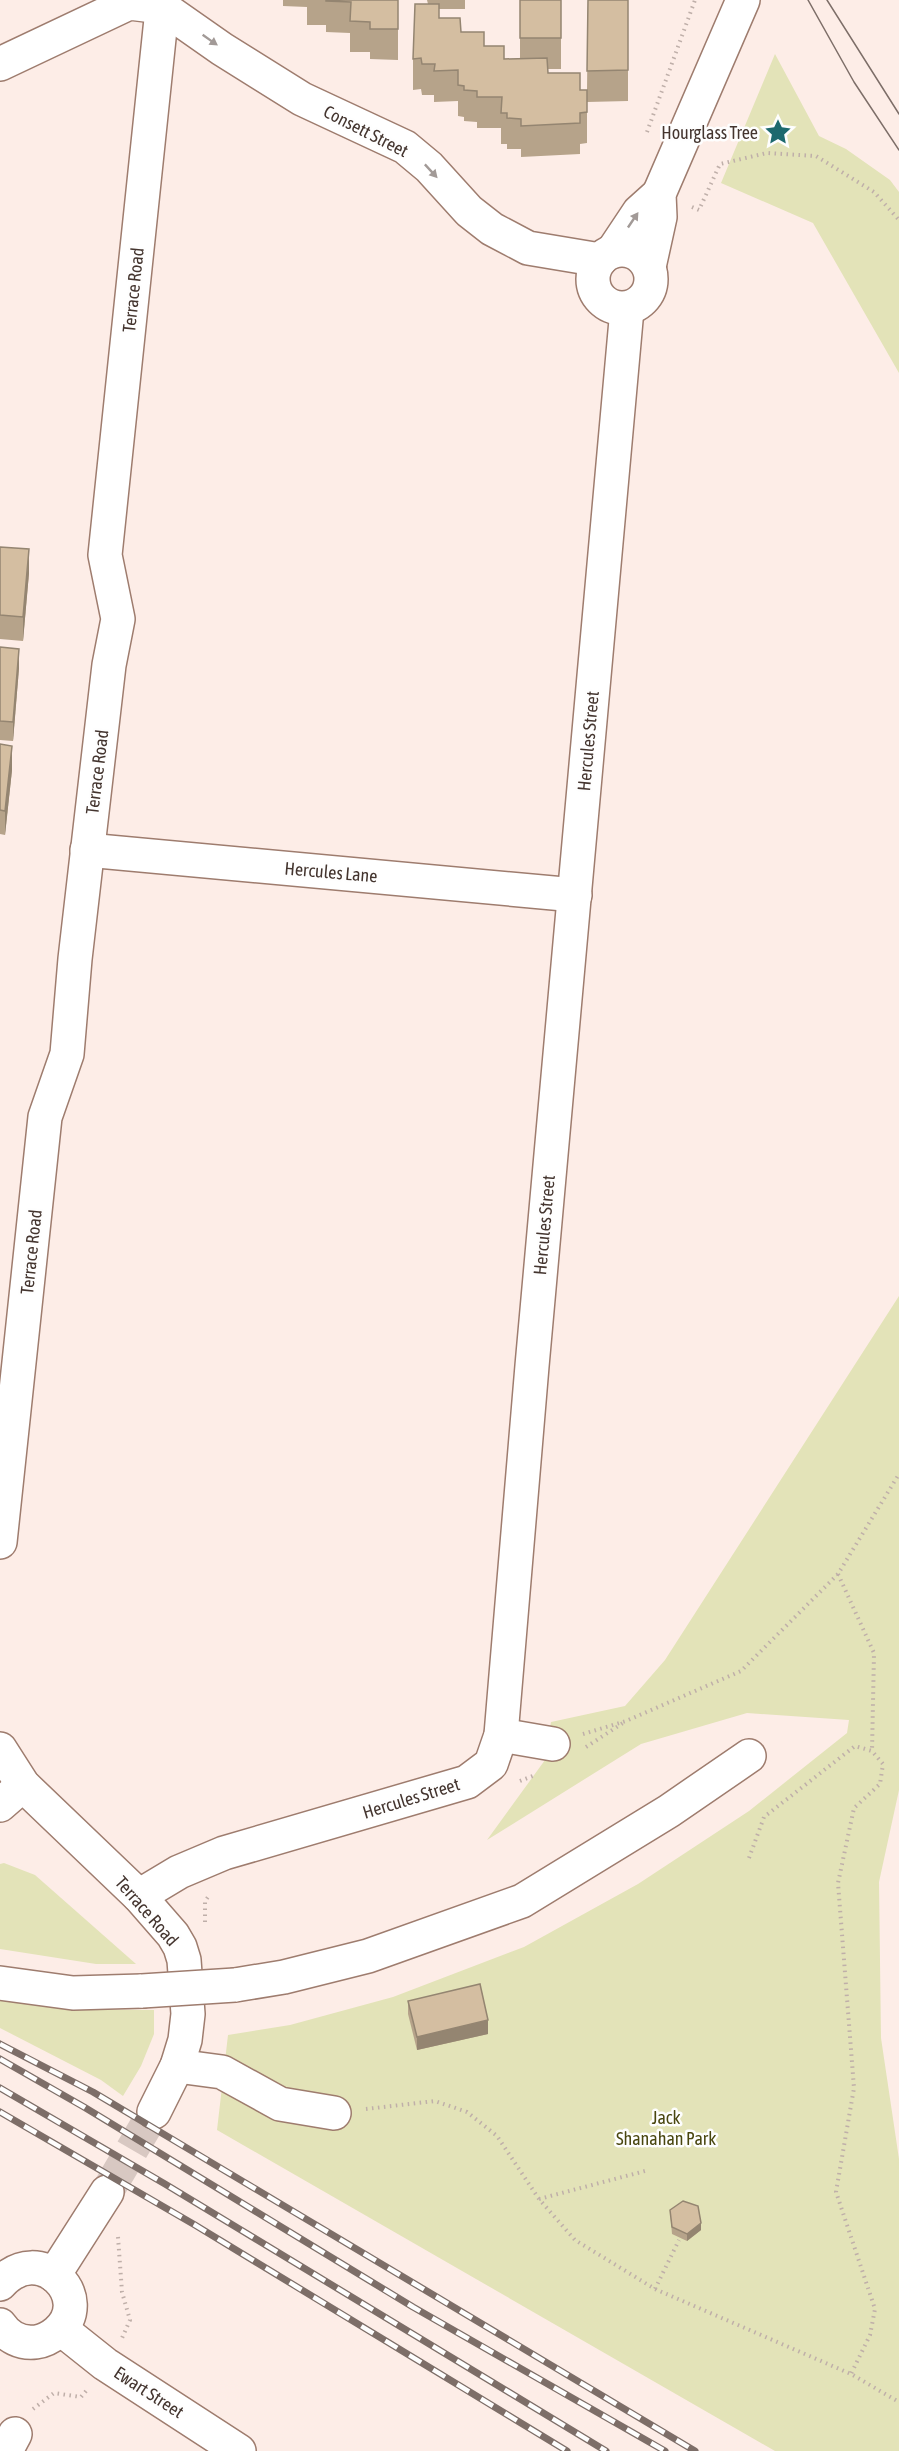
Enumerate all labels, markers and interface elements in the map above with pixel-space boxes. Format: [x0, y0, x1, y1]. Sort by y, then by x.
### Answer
one-way arrow [202, 34, 218, 45]
street label: Consett Street [320, 101, 412, 161]
place icon: Hourglass Tree [763, 117, 793, 147]
place label: Hourglass Tree [661, 122, 758, 143]
one-way arrow [424, 163, 438, 178]
one-way arrow [628, 212, 639, 228]
street label: Terrace Road [118, 246, 148, 334]
street label: Hercules Street [573, 690, 603, 792]
street label: Terrace Road [81, 728, 113, 816]
street label: Hercules Lane [284, 857, 378, 887]
street label: Hercules Street [529, 1174, 559, 1276]
street label: Terrace Road [16, 1208, 46, 1296]
street label: Hercules Street [360, 1773, 462, 1823]
street label: Terrace Road [111, 1872, 183, 1950]
park label: Jack Shanahan Park [616, 2107, 716, 2149]
street label: Ewart Street [110, 2362, 188, 2422]

